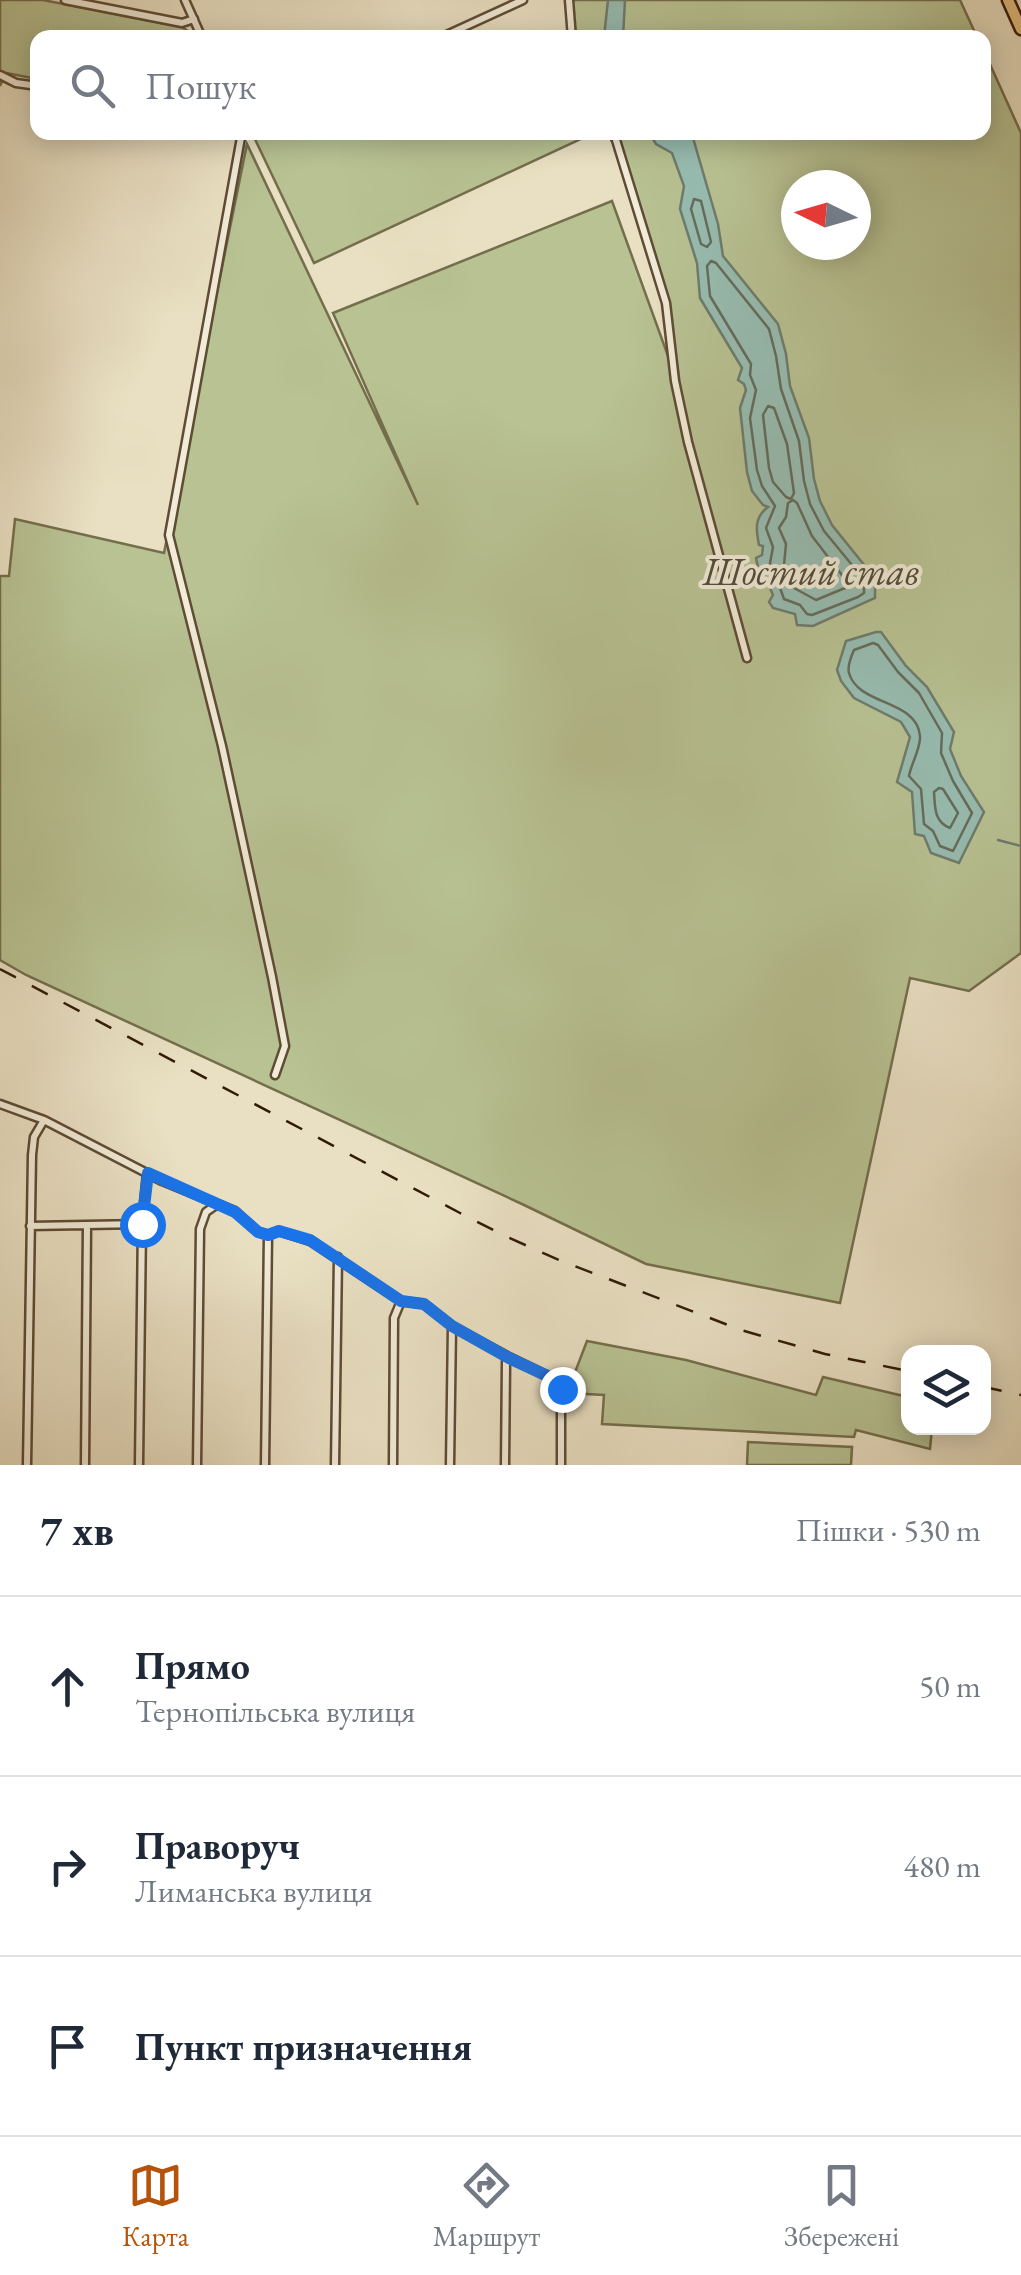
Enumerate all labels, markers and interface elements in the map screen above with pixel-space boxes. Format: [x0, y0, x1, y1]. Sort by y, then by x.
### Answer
search box [30, 30, 991, 140]
icon: search [65, 58, 120, 113]
text: Пошук [145, 61, 256, 110]
north arrow [781, 170, 871, 260]
water label: Шостий став [701, 546, 920, 595]
route start [120, 1202, 166, 1248]
map controls [901, 1345, 991, 1435]
button: layers [901, 1345, 991, 1435]
route end [540, 1367, 586, 1413]
text: 7 хв [40, 1503, 114, 1558]
text: Пішки · 530 m [796, 1509, 981, 1551]
text: Прямо [135, 1641, 250, 1690]
icon: ahead [40, 1659, 95, 1714]
text: 50 m [919, 1665, 981, 1707]
text: Тернопільська вулиця [135, 1690, 415, 1732]
text: Праворуч [135, 1821, 300, 1870]
icon: right [40, 1839, 95, 1894]
text: 480 m [904, 1845, 981, 1887]
text: Лиманська вулиця [135, 1870, 372, 1912]
icon: arrive [40, 2019, 95, 2074]
text: Пункт призначення [135, 2022, 472, 2071]
tab: Карта [122, 2158, 189, 2254]
tab: Маршрут [433, 2158, 540, 2254]
tab: Збережені [784, 2158, 899, 2254]

